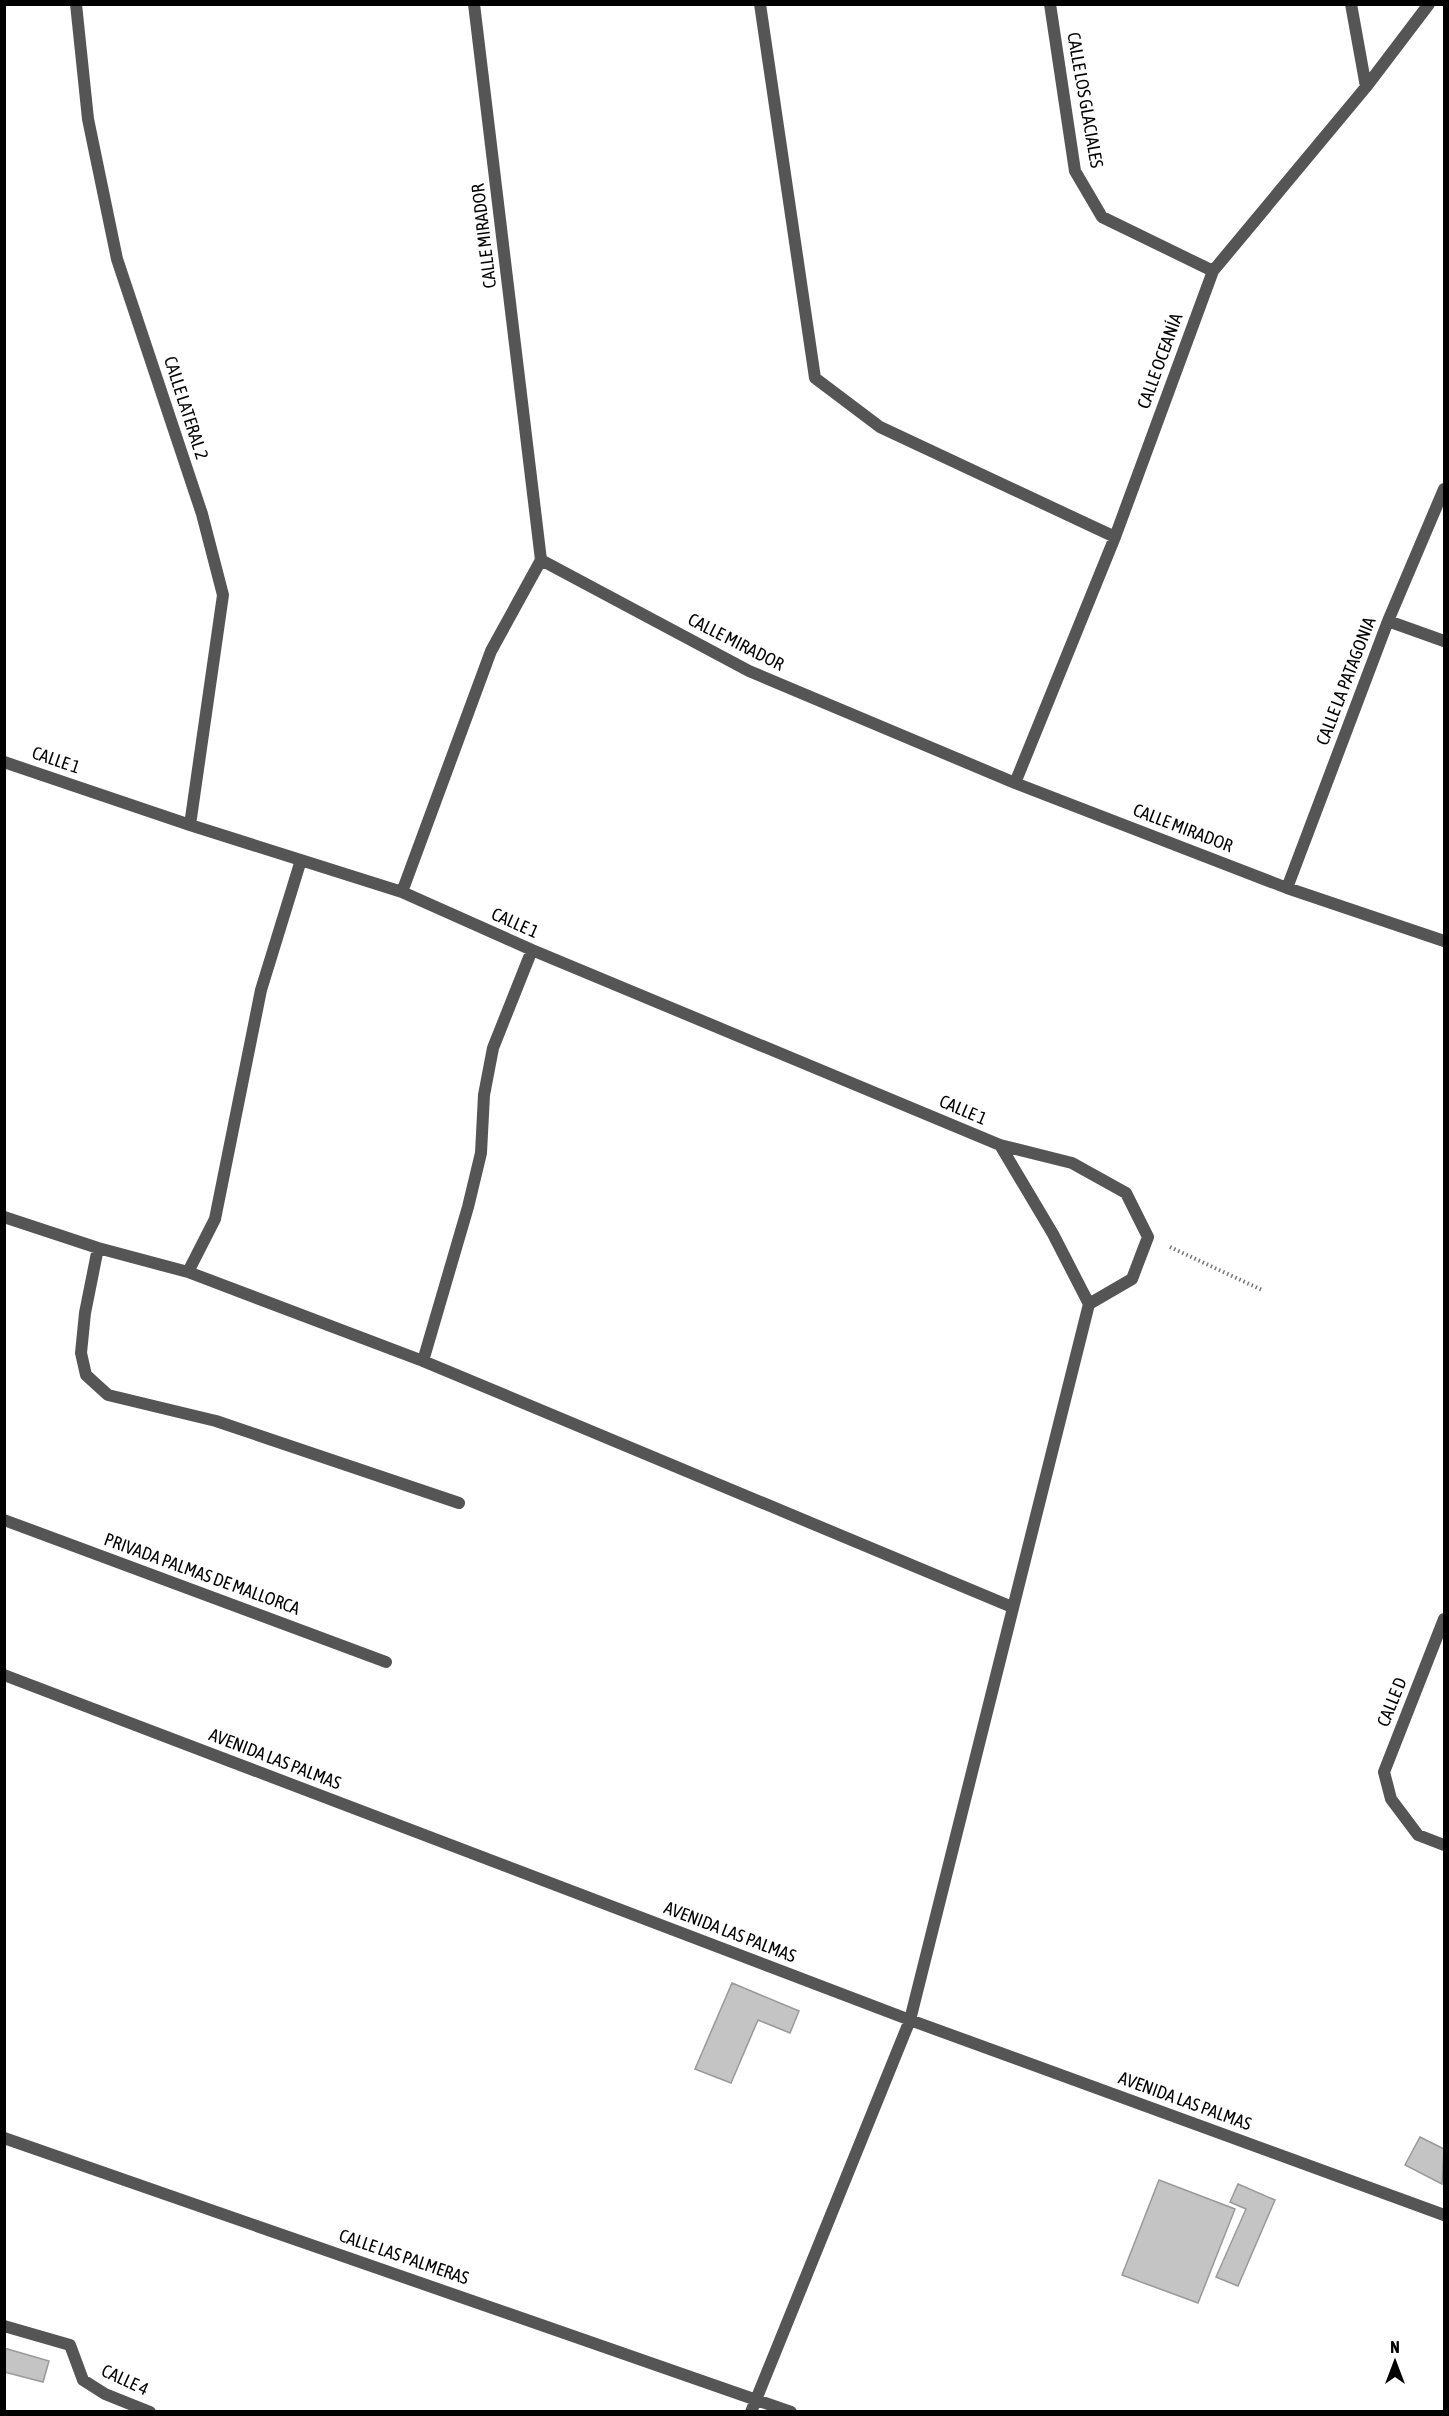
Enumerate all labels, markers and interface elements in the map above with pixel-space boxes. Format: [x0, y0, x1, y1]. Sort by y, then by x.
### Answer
street label: CALLE LOS GLACIALES [1063, 31, 1108, 170]
street label: CALLE MIRADOR [467, 183, 500, 289]
street label: CALLE OCEANÍA [1133, 310, 1187, 411]
street label: CALLE LATERAL 2 [160, 354, 213, 462]
street label: CALLE MIRADOR [685, 608, 788, 675]
street label: CALLE LA PATAGONIA [1311, 614, 1380, 748]
street label: CALLE 1 [29, 742, 83, 778]
street label: CALLE MIRADOR [1130, 799, 1236, 856]
street label: CALLE 1 [488, 903, 542, 942]
street label: CALLE 1 [936, 1090, 990, 1129]
street label: PRIVADA PALMAS DE MALLORCA [101, 1528, 303, 1619]
street label: CALLE D [1372, 1674, 1411, 1729]
street label: AVENIDA LAS PALMAS [206, 1724, 345, 1794]
street label: AVENIDA LAS PALMAS [661, 1897, 800, 1967]
street label: AVENIDA LAS PALMAS [1116, 2067, 1255, 2134]
street label: CALLE LAS PALMERAS [337, 2224, 472, 2289]
north arrow [1365, 2332, 1425, 2392]
text: N [1390, 2338, 1400, 2356]
street label: CALLE 4 [98, 2360, 152, 2400]

